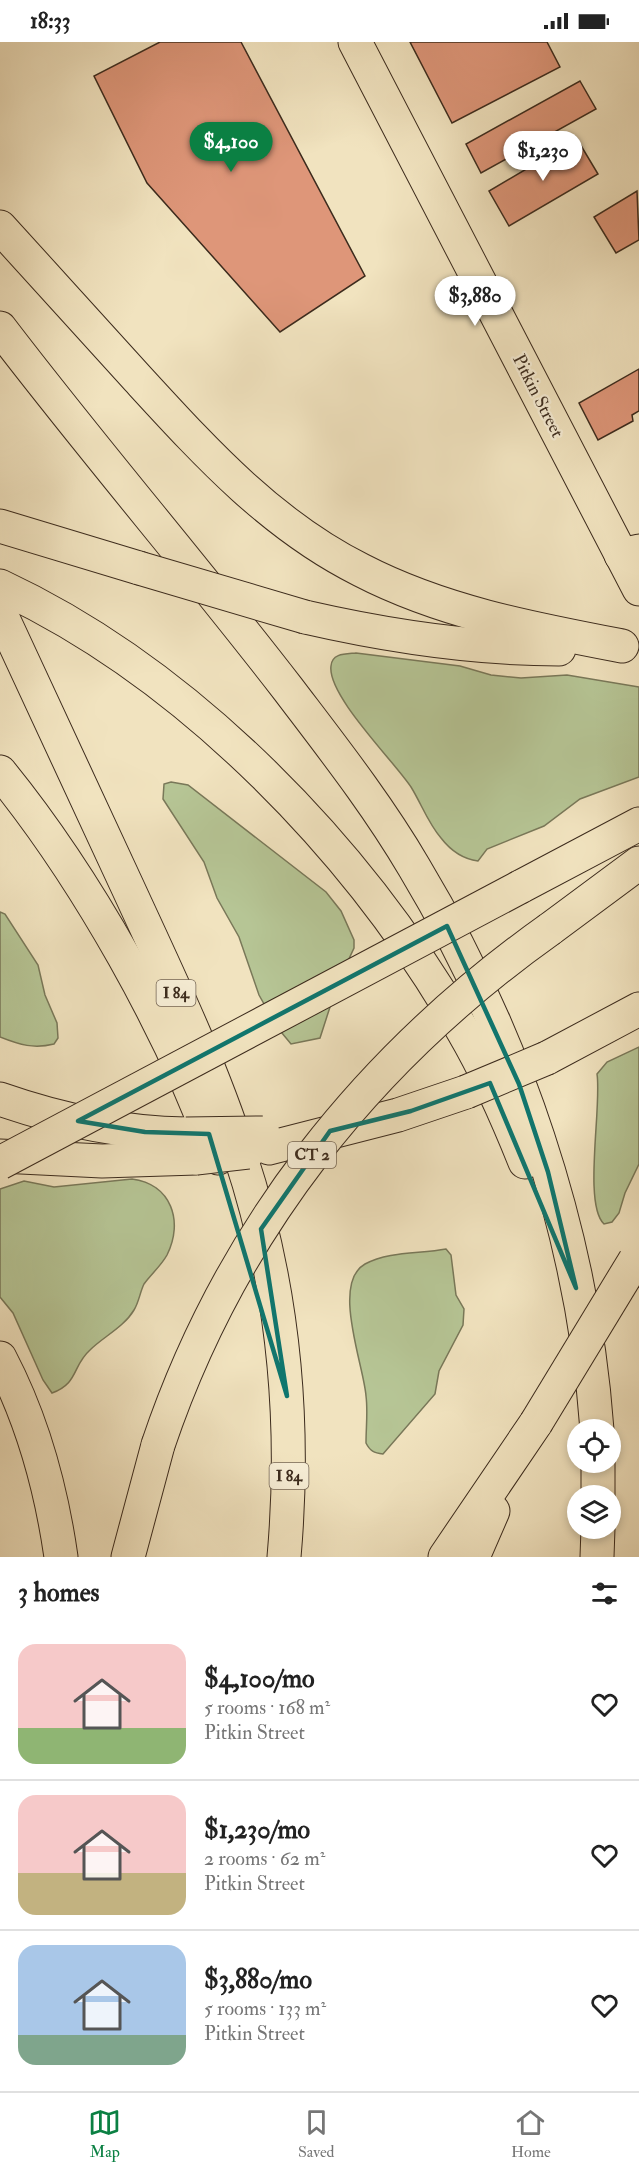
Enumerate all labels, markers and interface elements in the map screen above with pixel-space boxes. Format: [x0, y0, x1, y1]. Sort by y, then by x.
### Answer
text: 18:33 [30, 7, 71, 35]
pin: $4,100 [182, 122, 280, 173]
text: $4,100 [204, 129, 258, 154]
pin: $1,230 [494, 131, 592, 182]
text: $1,230 [517, 138, 569, 163]
pin: $3,880 [426, 276, 524, 327]
text: $3,880 [449, 283, 501, 308]
street label: Pitkin Street [507, 350, 569, 442]
road number: I 84 [156, 980, 195, 1006]
road number: CT 2 [288, 1142, 336, 1168]
map controls [567, 1419, 621, 1539]
button: locate [567, 1419, 621, 1473]
road number: I 84 [270, 1463, 308, 1489]
button: layers [567, 1485, 621, 1539]
text: 3 homes [18, 1577, 99, 1609]
icon: filters [588, 1577, 621, 1610]
text: $4,100/mo [204, 1663, 315, 1695]
icon: home [66, 1668, 138, 1740]
icon: heart [588, 1688, 621, 1721]
text: 5 rooms · 168 m² [204, 1695, 330, 1720]
text: Pitkin Street [204, 1720, 305, 1745]
text: $1,230/mo [204, 1814, 310, 1846]
icon: home [66, 1819, 138, 1891]
icon: heart [588, 1839, 621, 1872]
text: 2 rooms · 62 m² [204, 1846, 325, 1871]
text: Pitkin Street [204, 1871, 305, 1896]
text: $3,880/mo [204, 1964, 312, 1996]
icon: home [66, 1969, 138, 2041]
icon: heart [588, 1989, 621, 2022]
text: 5 rooms · 133 m² [204, 1996, 326, 2021]
text: Pitkin Street [204, 2021, 305, 2046]
tab: Map [88, 2106, 121, 2162]
tab: Saved [298, 2106, 334, 2162]
tab: Home [511, 2106, 551, 2162]

